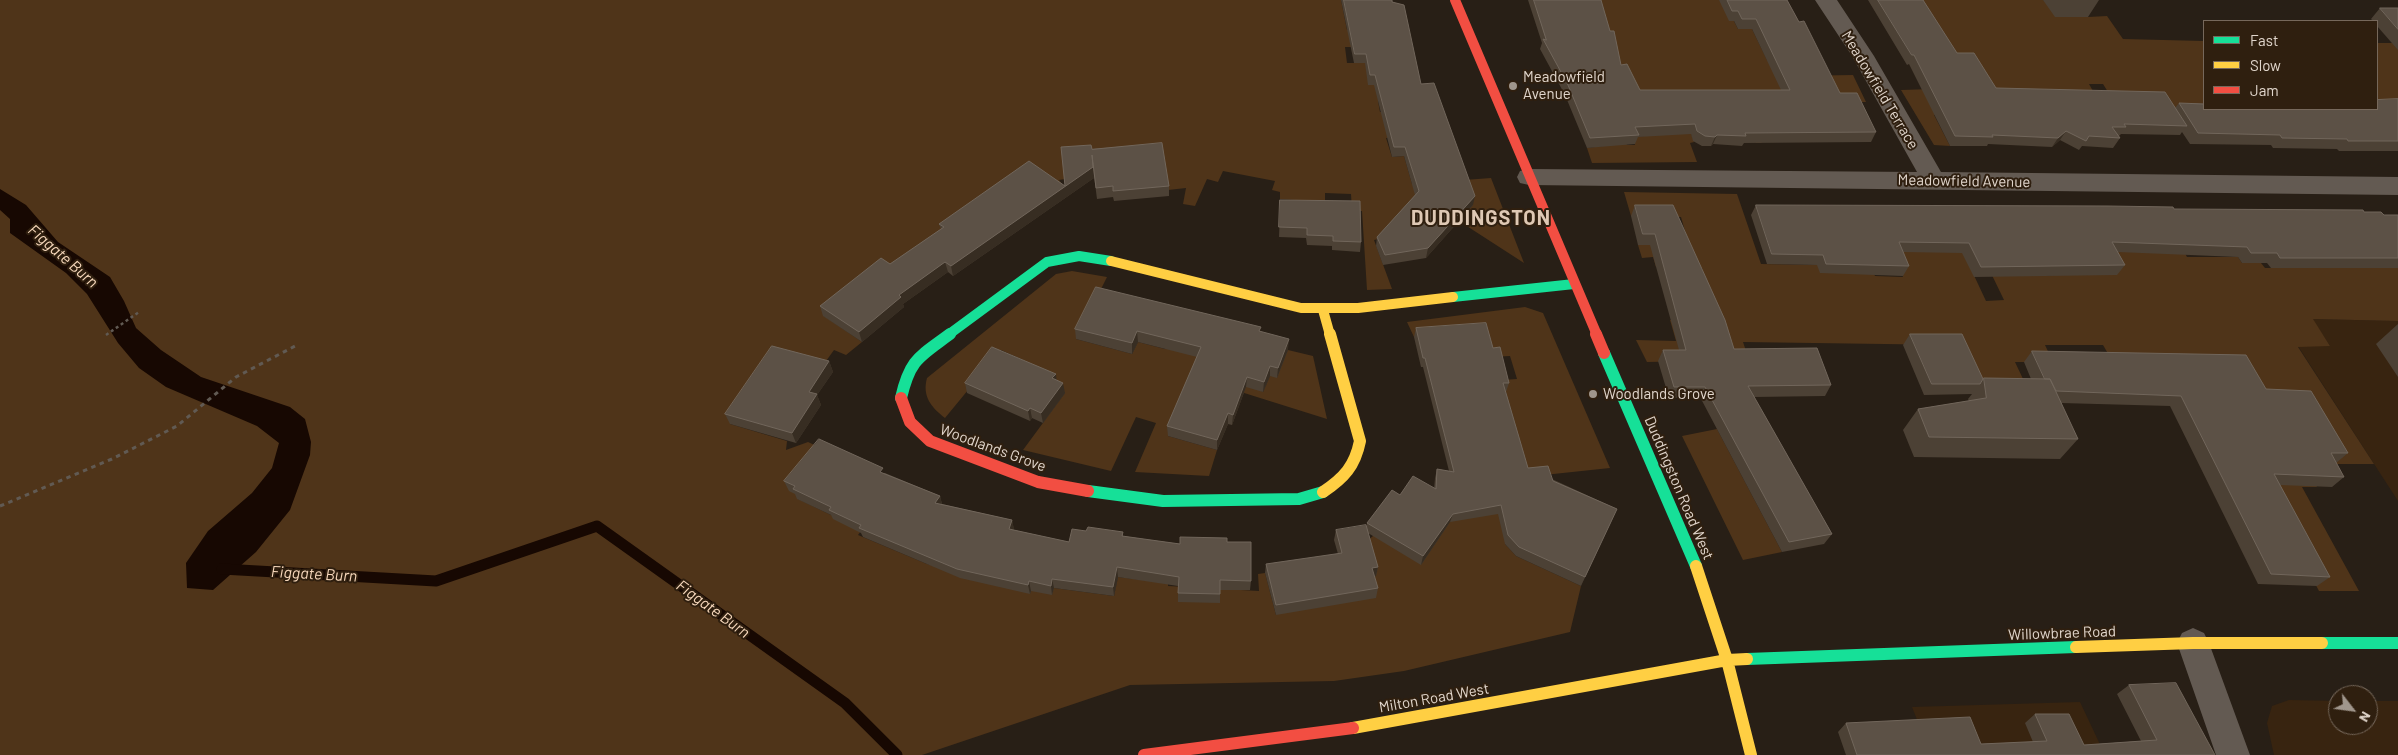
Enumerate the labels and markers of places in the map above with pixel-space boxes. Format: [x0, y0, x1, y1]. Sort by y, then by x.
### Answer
place label: Meadowfield Avenue [1523, 68, 1605, 103]
marker: Meadowfield Avenue [1507, 80, 1519, 92]
place label: Woodlands Grove [1603, 385, 1715, 403]
marker: Woodlands Grove [1587, 388, 1599, 400]

